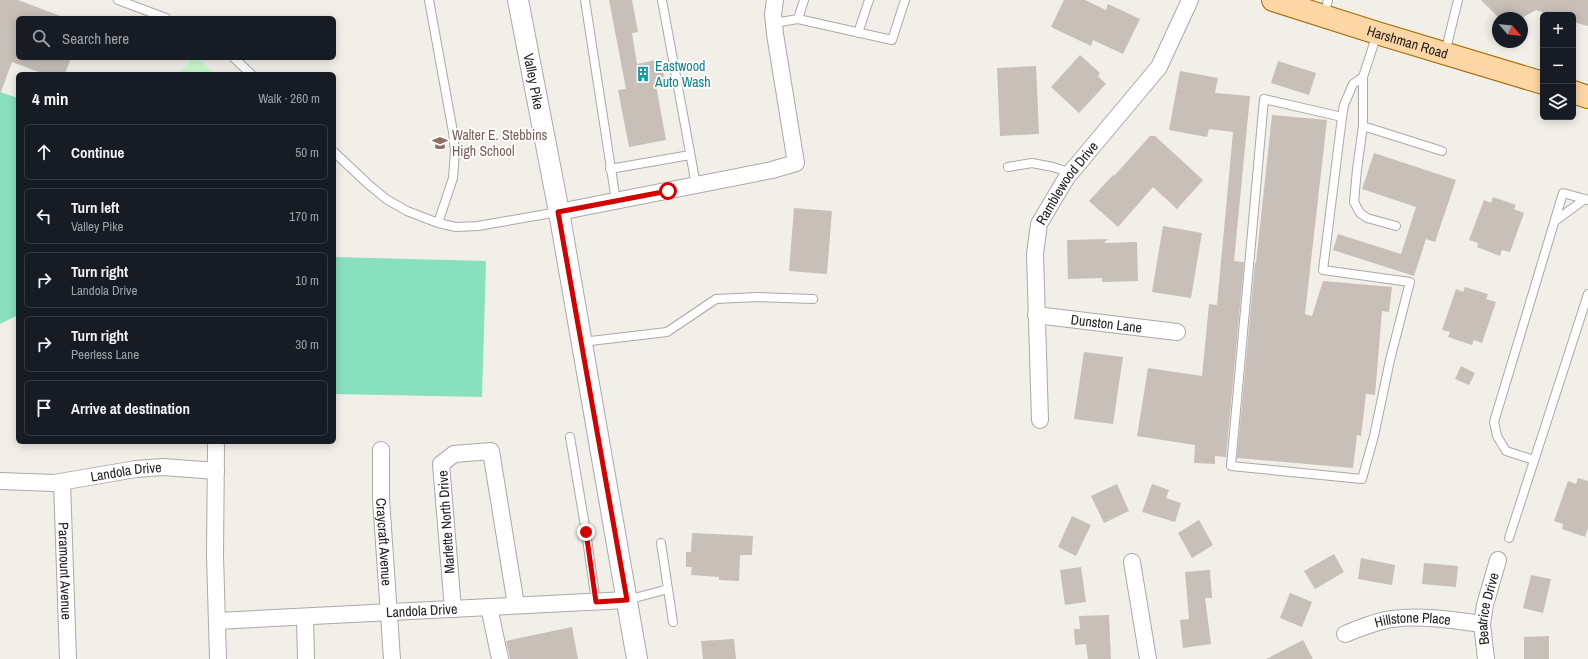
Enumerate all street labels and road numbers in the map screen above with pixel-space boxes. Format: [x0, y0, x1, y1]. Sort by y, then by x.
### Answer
street label: Harshman Road [1365, 21, 1450, 63]
street label: Valley Pike [520, 52, 548, 111]
street label: Ramblewood Drive [1032, 138, 1102, 228]
street label: Dunston Lane [1070, 310, 1143, 337]
street label: Landola Drive [89, 458, 162, 486]
street label: Marlette North Drive [433, 470, 459, 574]
street label: Craycraft Avenue [372, 497, 396, 586]
street label: Paramount Avenue [54, 522, 76, 620]
street label: Beatrice Drive [1473, 571, 1503, 646]
street label: Landola Drive [386, 600, 458, 621]
street label: Hillstone Place [1372, 609, 1452, 631]

